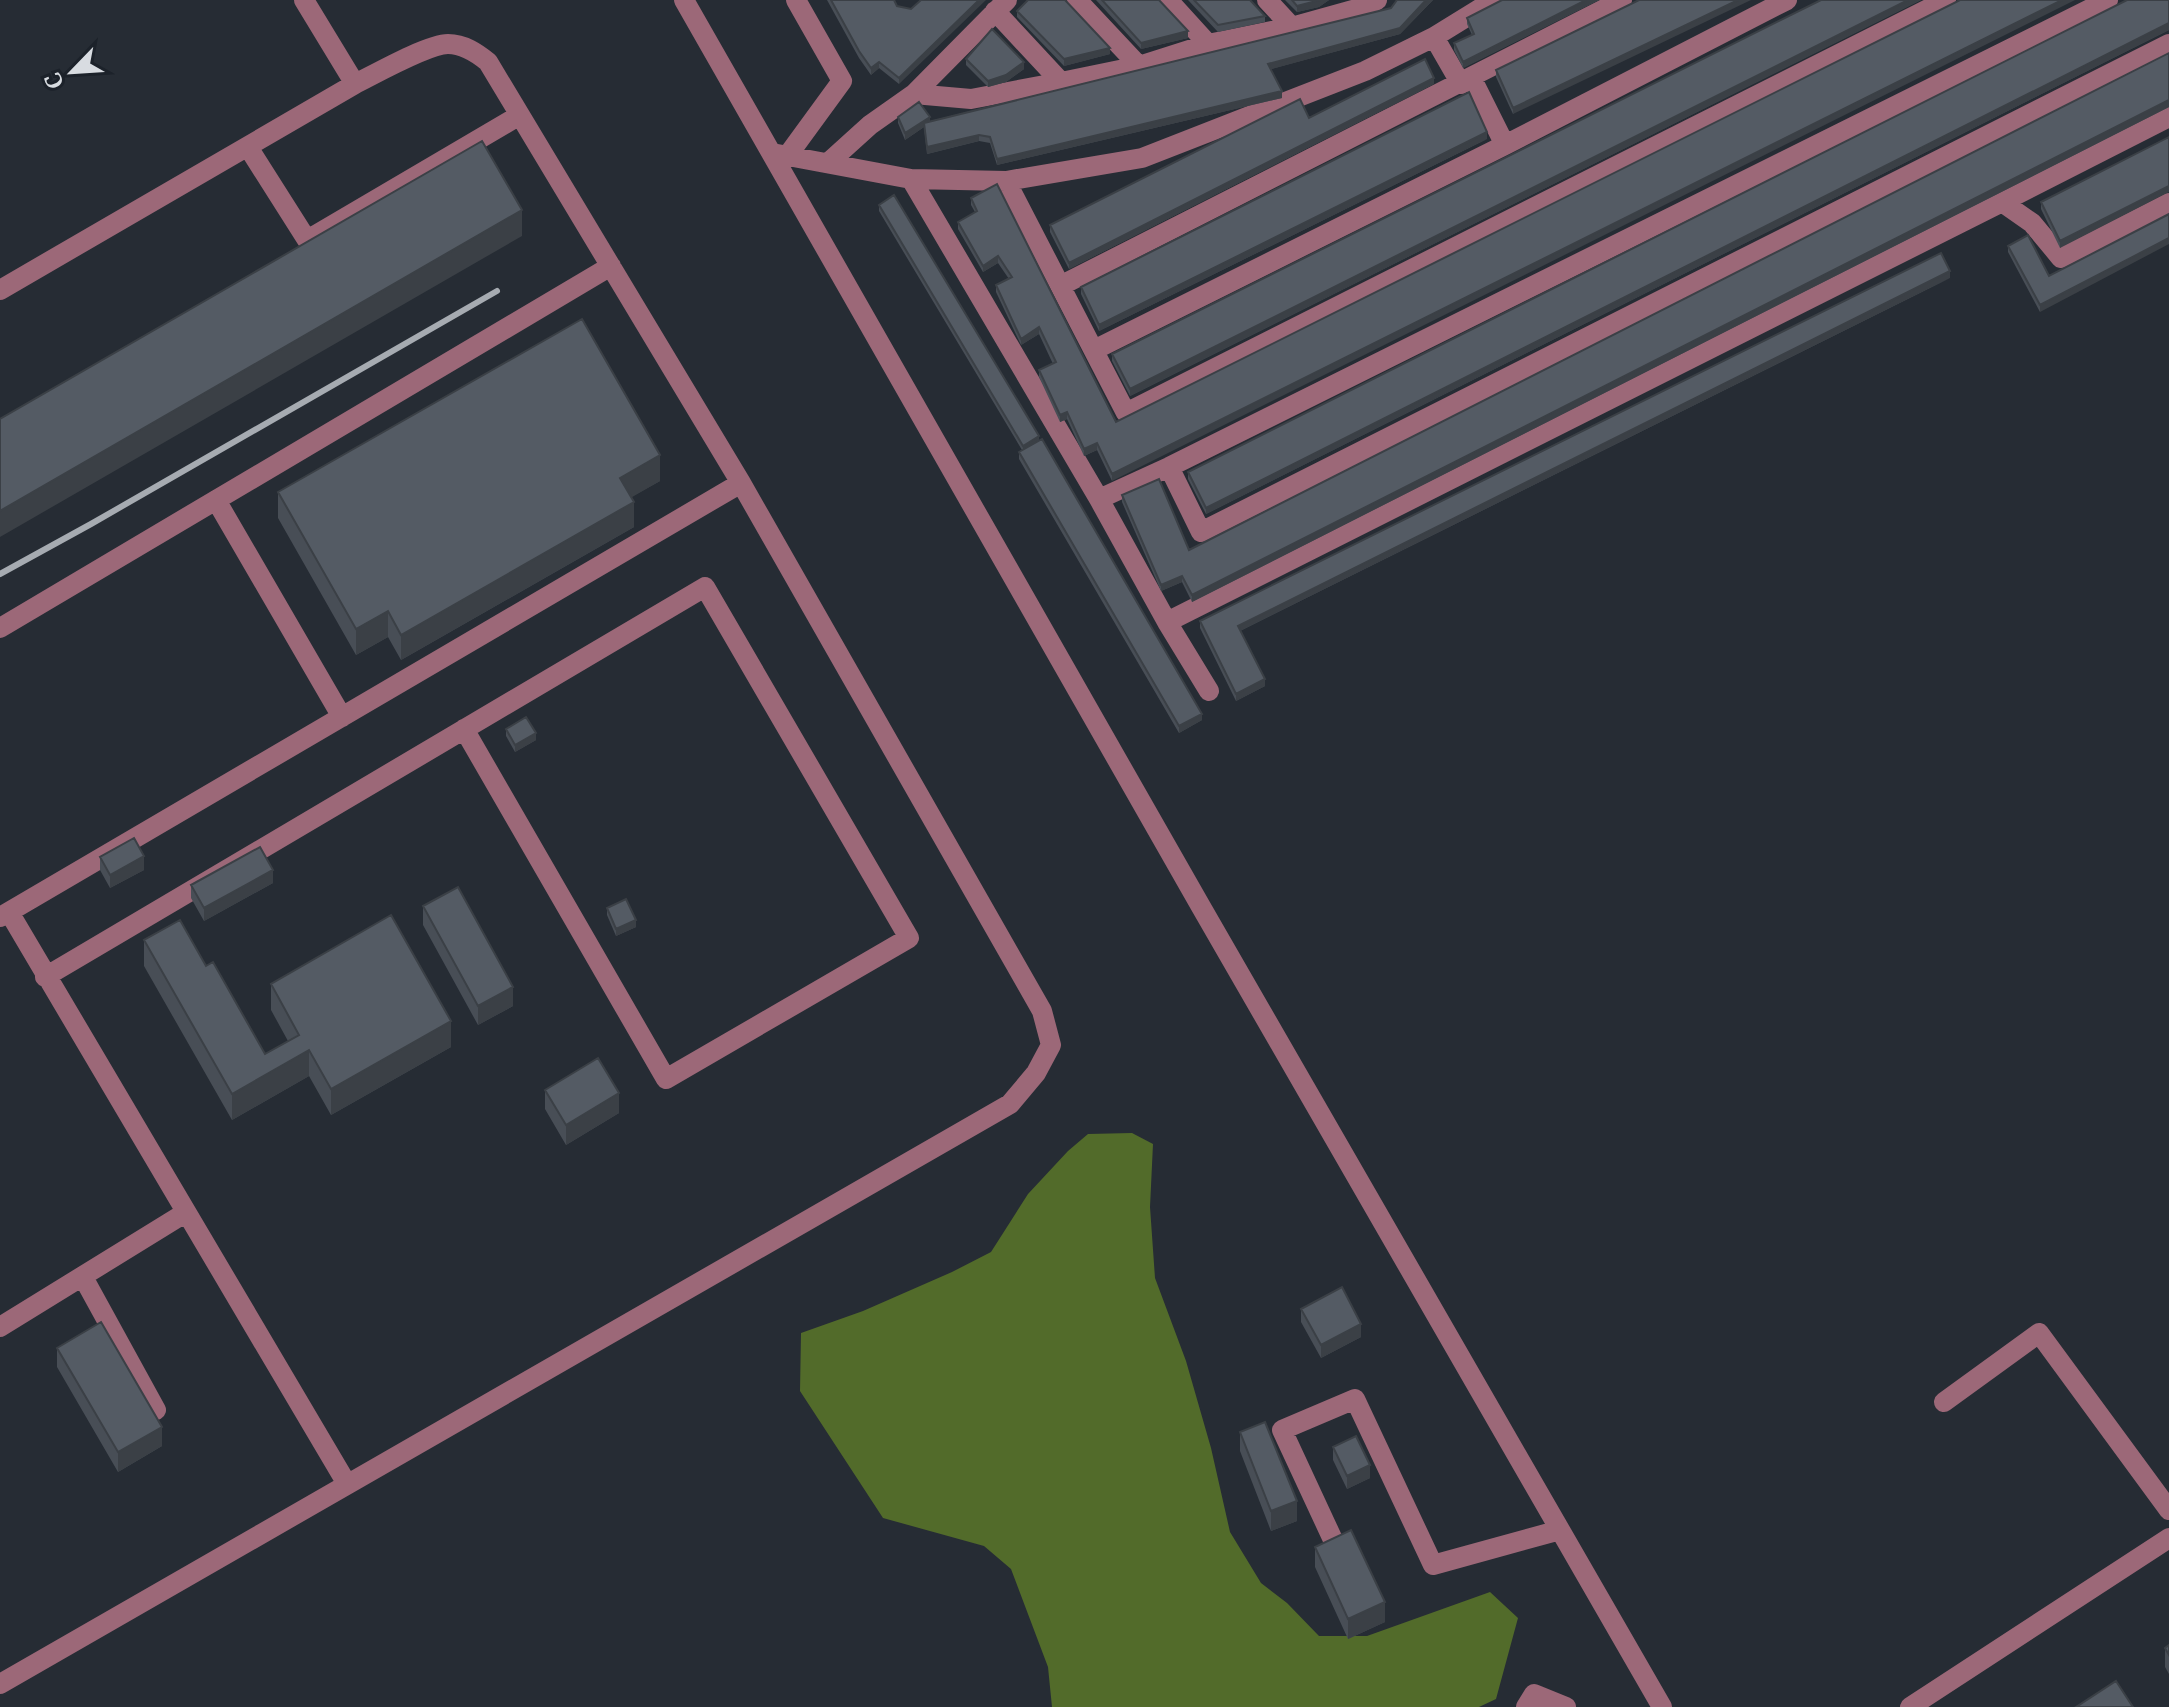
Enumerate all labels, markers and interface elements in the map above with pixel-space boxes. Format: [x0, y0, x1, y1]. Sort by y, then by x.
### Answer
north arrow [32, 32, 112, 112]
text: С [38, 68, 70, 93]

